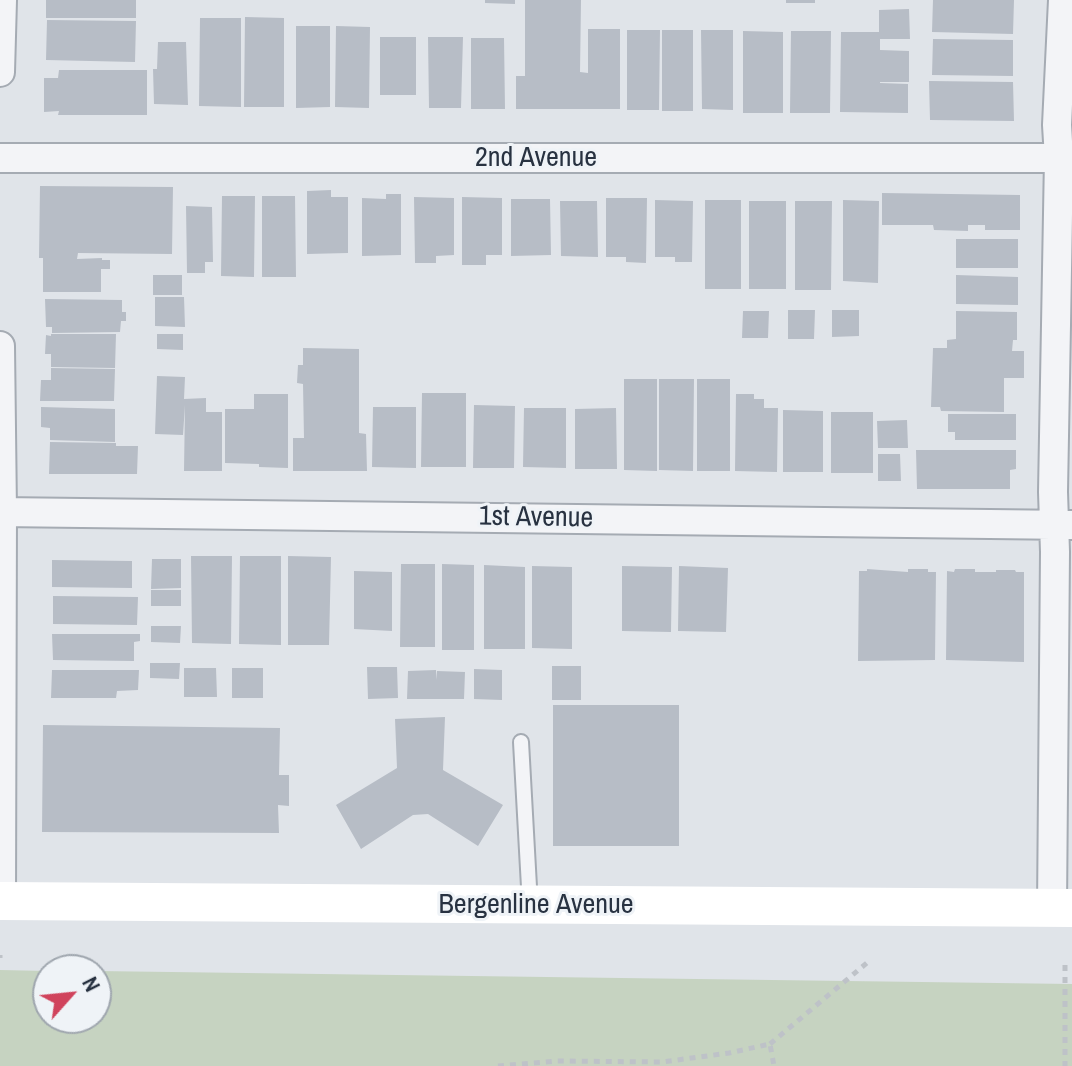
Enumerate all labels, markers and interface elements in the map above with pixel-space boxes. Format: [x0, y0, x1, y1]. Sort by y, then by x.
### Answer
street label: 2nd Avenue [475, 141, 597, 175]
street label: 1st Avenue [478, 500, 594, 536]
street label: Bergenline Avenue [439, 888, 633, 922]
north arrow [32, 954, 112, 1034]
text: N [75, 971, 108, 997]

